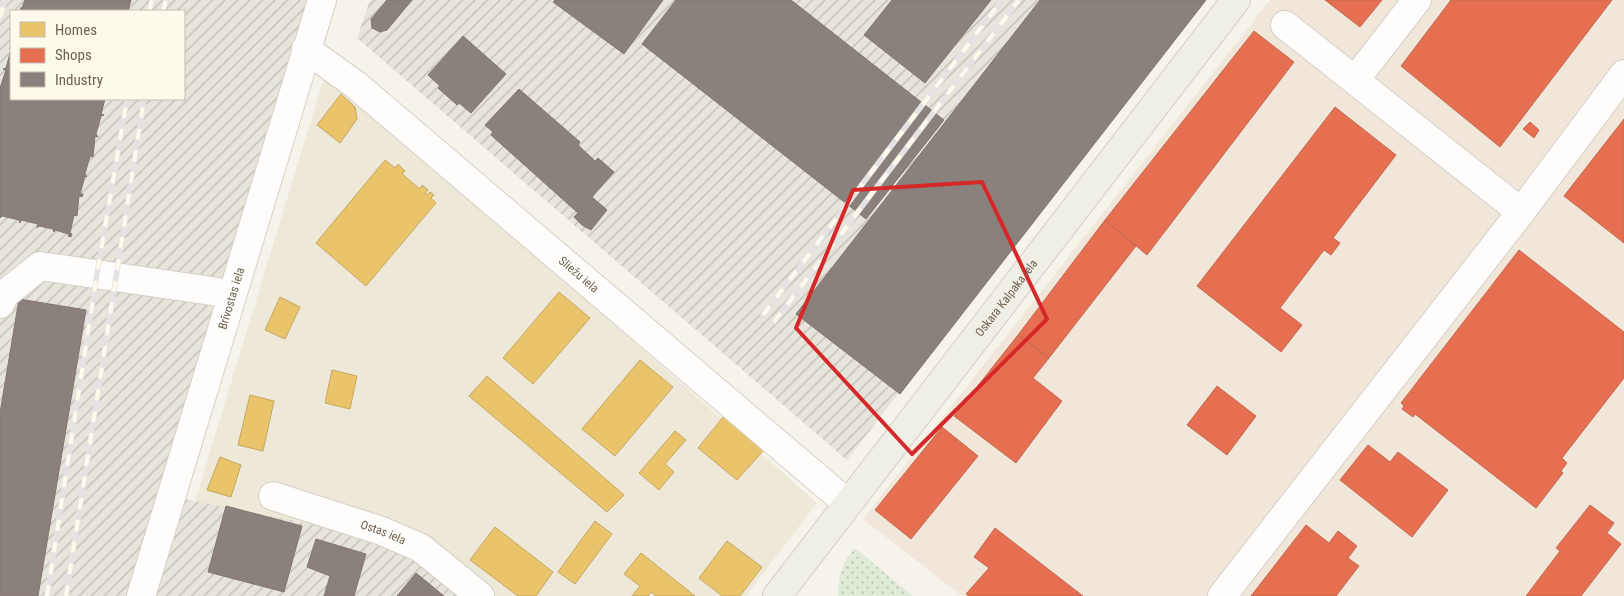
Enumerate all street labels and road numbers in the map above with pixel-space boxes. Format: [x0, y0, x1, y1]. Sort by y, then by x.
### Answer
street label: Sliežu iela [556, 254, 602, 296]
street label: Oskara Kalpaka iela [972, 257, 1041, 339]
street label: Brīvostas iela [215, 265, 247, 331]
street label: Ostas iela [359, 518, 408, 548]

